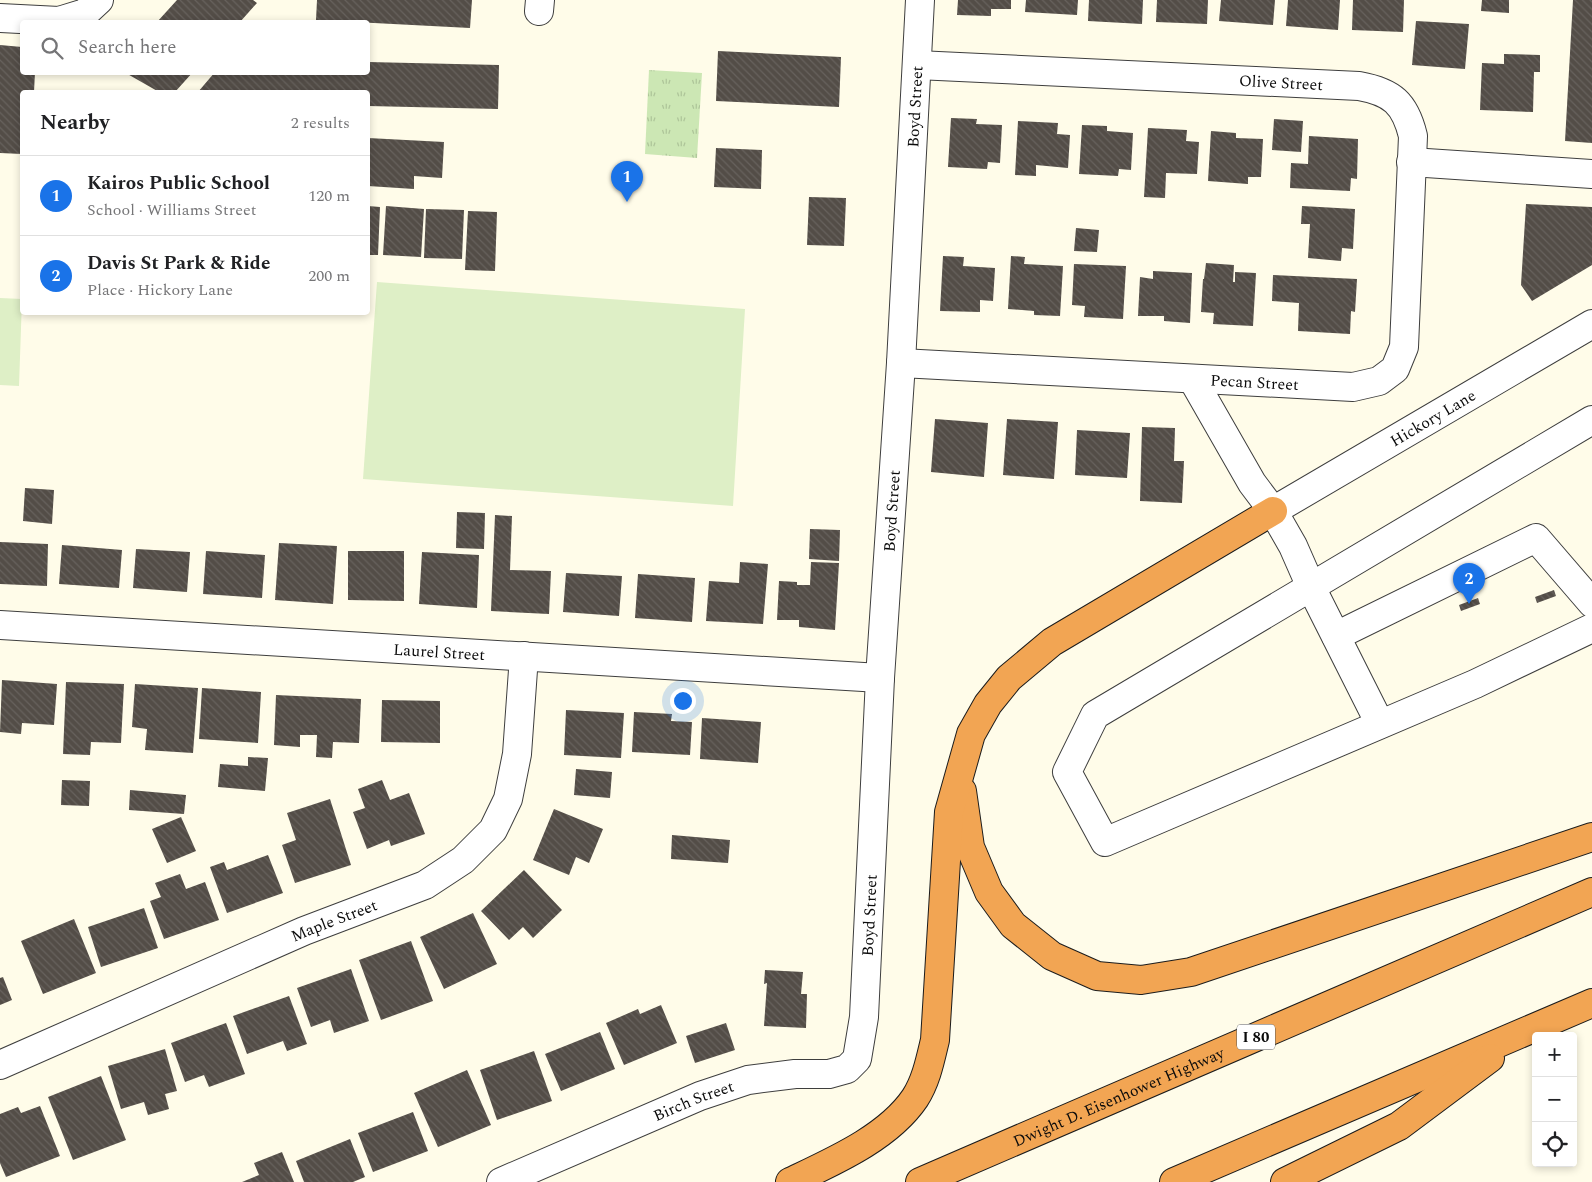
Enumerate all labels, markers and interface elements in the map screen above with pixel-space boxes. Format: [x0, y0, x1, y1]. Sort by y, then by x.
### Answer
search box [20, 20, 370, 75]
text: Search here [78, 33, 177, 62]
icon: search [38, 34, 66, 62]
street label: Boyd Street [901, 65, 930, 148]
street label: Olive Street [1238, 69, 1324, 97]
text: Nearby [40, 107, 110, 139]
text: 2 results [291, 111, 350, 135]
pin: 1 [611, 161, 643, 202]
text: Kairos Public School [87, 169, 270, 198]
text: 1 [52, 184, 60, 208]
text: 120 m [308, 184, 350, 208]
text: School · Williams Street [87, 198, 256, 222]
text: Davis St Park & Ride [87, 249, 270, 278]
text: 2 [52, 264, 60, 288]
text: 200 m [308, 264, 350, 288]
text: Place · Hickory Lane [87, 278, 233, 302]
street label: Pecan Street [1210, 368, 1300, 397]
street label: Hickory Lane [1386, 384, 1481, 453]
street label: Boyd Street [877, 469, 907, 553]
pin: 2 [1453, 563, 1485, 604]
street label: Laurel Street [393, 638, 486, 667]
your location [670, 688, 696, 714]
street label: Boyd Street [856, 873, 884, 957]
street label: Maple Street [287, 893, 381, 948]
road number: I 80 [1237, 1024, 1275, 1050]
map controls [1532, 1032, 1577, 1167]
button: + [1532, 1032, 1577, 1077]
street label: Dwight D. Eisenhower Highway [1009, 1041, 1229, 1154]
street label: Birch Street [650, 1074, 737, 1128]
button: − [1532, 1077, 1577, 1122]
button: locate [1532, 1122, 1577, 1167]

